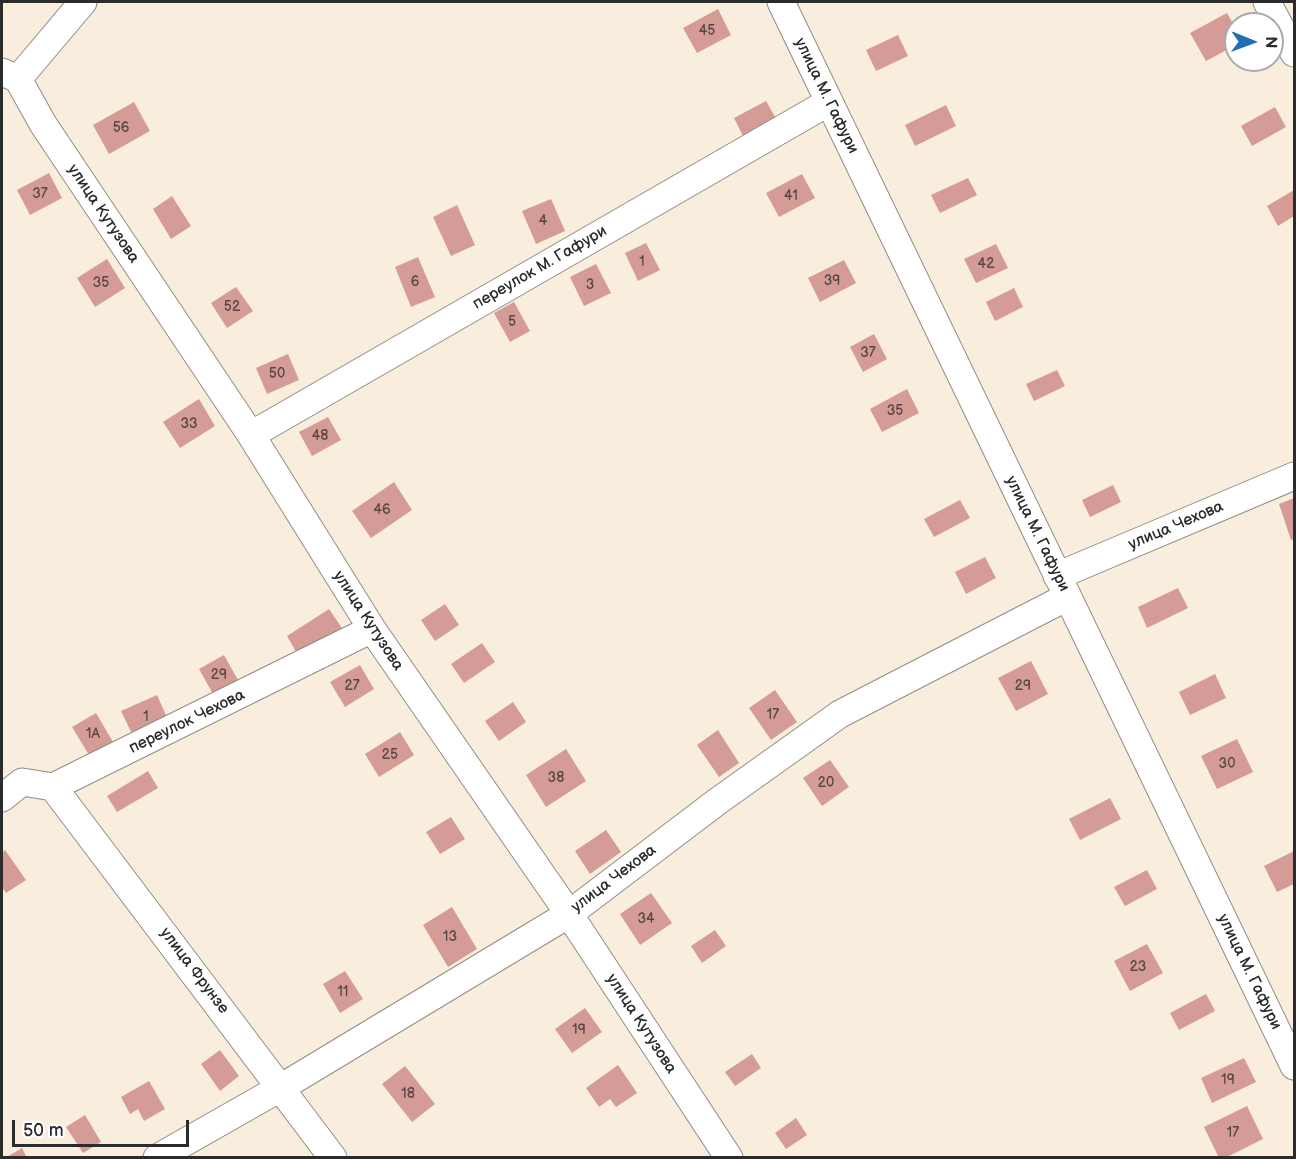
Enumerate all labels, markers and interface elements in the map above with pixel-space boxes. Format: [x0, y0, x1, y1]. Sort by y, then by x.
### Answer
north arrow [1224, 12, 1284, 72]
house number: 45 [699, 23, 715, 39]
street label: улица М. Гафури [790, 35, 862, 157]
text: N [1261, 36, 1280, 48]
house number: 56 [113, 120, 129, 136]
street label: улица Кутузова [63, 161, 143, 267]
house number: 37 [32, 186, 48, 202]
house number: 41 [784, 188, 798, 204]
house number: 4 [539, 213, 547, 229]
street label: переулок М. Гафури [470, 222, 610, 314]
house number: 1 [639, 254, 645, 270]
house number: 42 [978, 256, 994, 272]
house number: 39 [824, 273, 840, 289]
house number: 6 [411, 274, 419, 290]
house number: 35 [93, 275, 109, 291]
house number: 3 [586, 277, 594, 293]
house number: 52 [224, 299, 240, 315]
house number: 5 [508, 314, 516, 330]
house number: 37 [860, 345, 876, 361]
house number: 50 [269, 366, 285, 382]
house number: 35 [887, 403, 903, 419]
house number: 33 [180, 416, 198, 432]
house number: 48 [312, 428, 328, 444]
street label: улица М. Гафури [1001, 473, 1073, 595]
street label: улица Чехова [1126, 497, 1226, 555]
house number: 46 [373, 502, 391, 518]
street label: улица Кутузова [329, 568, 407, 674]
house number: 29 [211, 667, 227, 683]
house number: 27 [344, 678, 360, 694]
house number: 29 [1015, 678, 1031, 694]
street label: переулок Чехова [126, 686, 248, 758]
house number: 17 [767, 707, 779, 723]
house number: 1 [143, 709, 149, 725]
house number: 1А [86, 726, 100, 742]
house number: 25 [382, 747, 398, 763]
house number: 30 [1219, 756, 1235, 772]
house number: 38 [548, 770, 564, 786]
house number: 20 [818, 775, 834, 791]
street label: улица Чехова [568, 841, 660, 917]
house number: 34 [637, 911, 655, 927]
street label: улица М. Гафури [1213, 911, 1285, 1033]
street label: улица Фрунзе [155, 924, 233, 1018]
house number: 13 [443, 929, 457, 945]
house number: 23 [1130, 959, 1146, 975]
street label: улица Кутузова [602, 971, 680, 1077]
house number: 11 [338, 984, 348, 1000]
house number: 19 [572, 1022, 586, 1038]
house number: 19 [1221, 1072, 1235, 1088]
house number: 18 [401, 1086, 415, 1102]
scale bar [15, 1108, 192, 1146]
text: 50 m [23, 1120, 64, 1141]
house number: 17 [1227, 1125, 1239, 1141]

